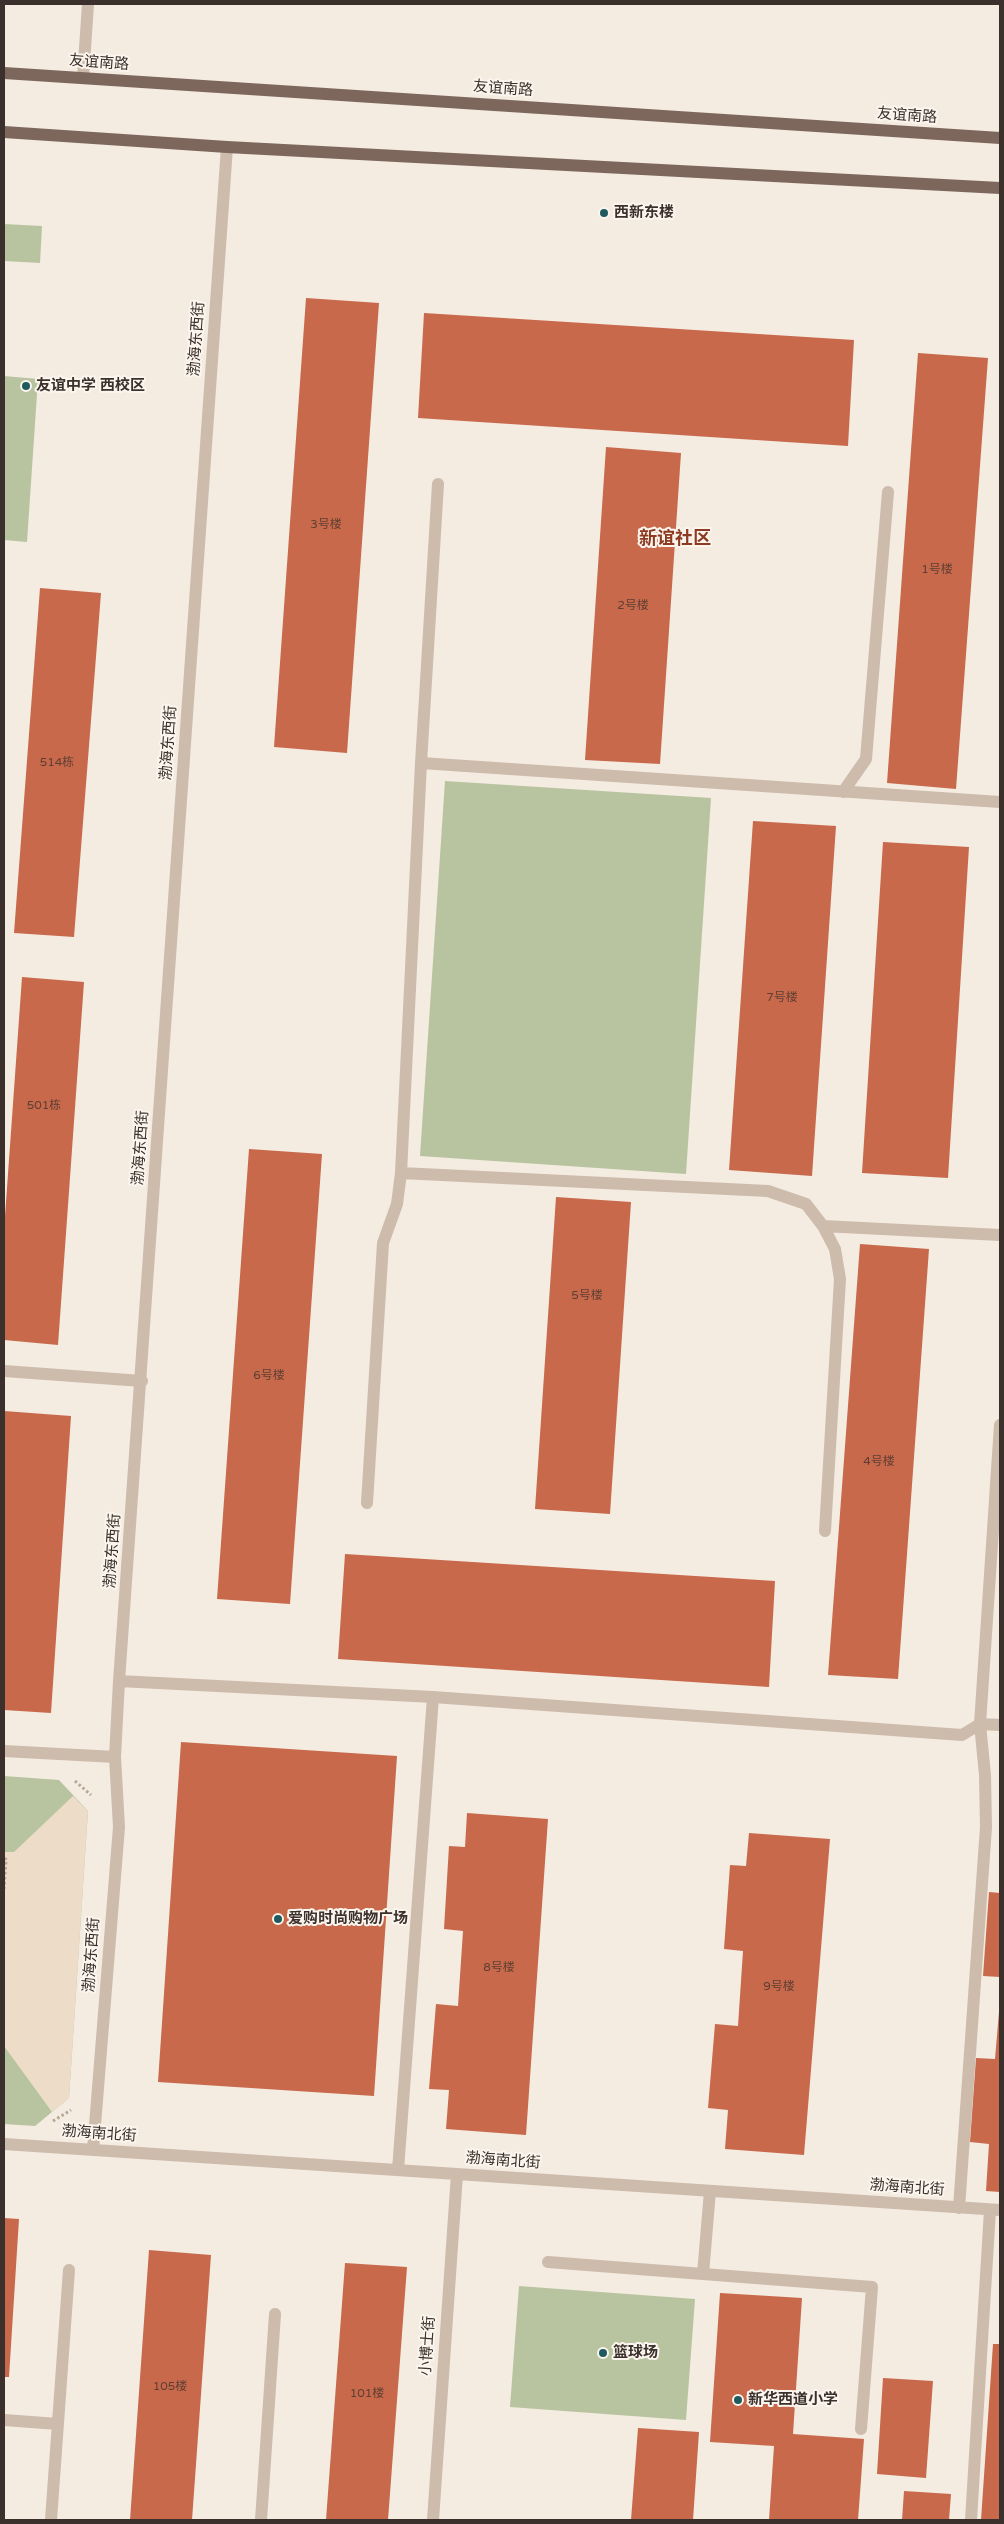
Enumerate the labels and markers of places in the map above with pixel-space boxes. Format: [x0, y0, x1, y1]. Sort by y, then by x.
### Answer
place label: 西新东楼 [614, 204, 674, 222]
marker: 西新东楼 [598, 207, 610, 219]
place label: 友谊中学 西校区 [36, 377, 145, 395]
marker: 友谊中学 西校区 [20, 380, 32, 392]
place label: 爱购时尚购物广场 [288, 1910, 408, 1928]
marker: 爱购时尚购物广场 [272, 1913, 284, 1925]
place label: 篮球场 [613, 2344, 658, 2362]
marker: 篮球场 [597, 2347, 609, 2359]
place label: 新华西道小学 [748, 2391, 838, 2409]
marker: 新华西道小学 [732, 2394, 744, 2406]

